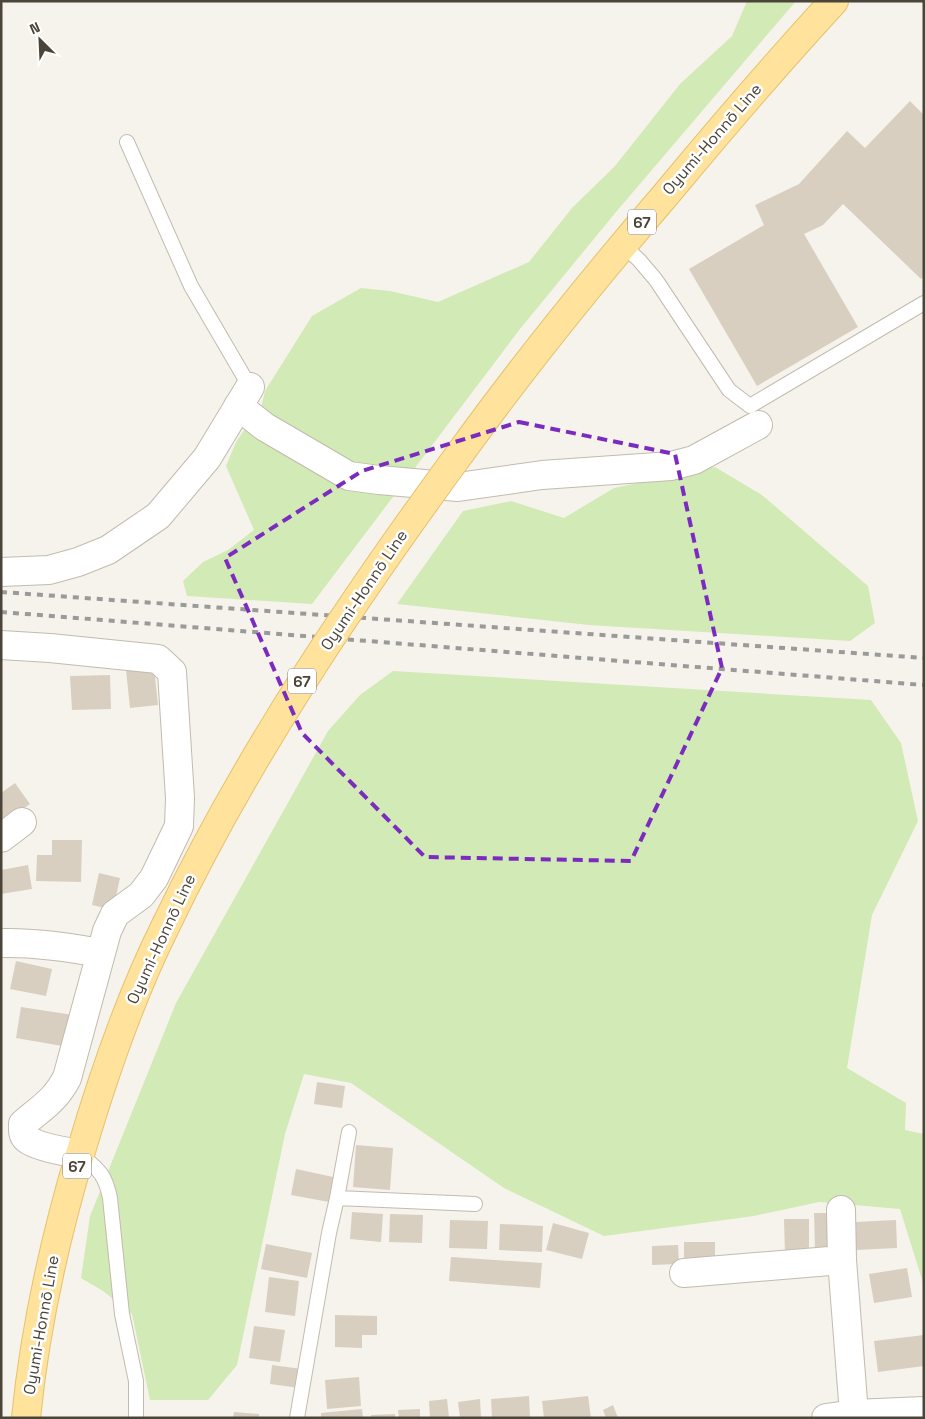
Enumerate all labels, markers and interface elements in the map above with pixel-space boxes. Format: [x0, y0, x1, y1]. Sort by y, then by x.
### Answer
north arrow [15, 15, 65, 65]
text: N [27, 18, 43, 38]
street label: Oyumi-Honnō Line [658, 79, 766, 199]
road number: 67 [628, 210, 656, 234]
street label: Oyumi-Honnō Line [316, 526, 412, 654]
road number: 67 [288, 668, 316, 694]
street label: Oyumi-Honnō Line [122, 871, 200, 1007]
road number: 67 [63, 1154, 91, 1178]
street label: Oyumi-Honnō Line [18, 1254, 64, 1396]

